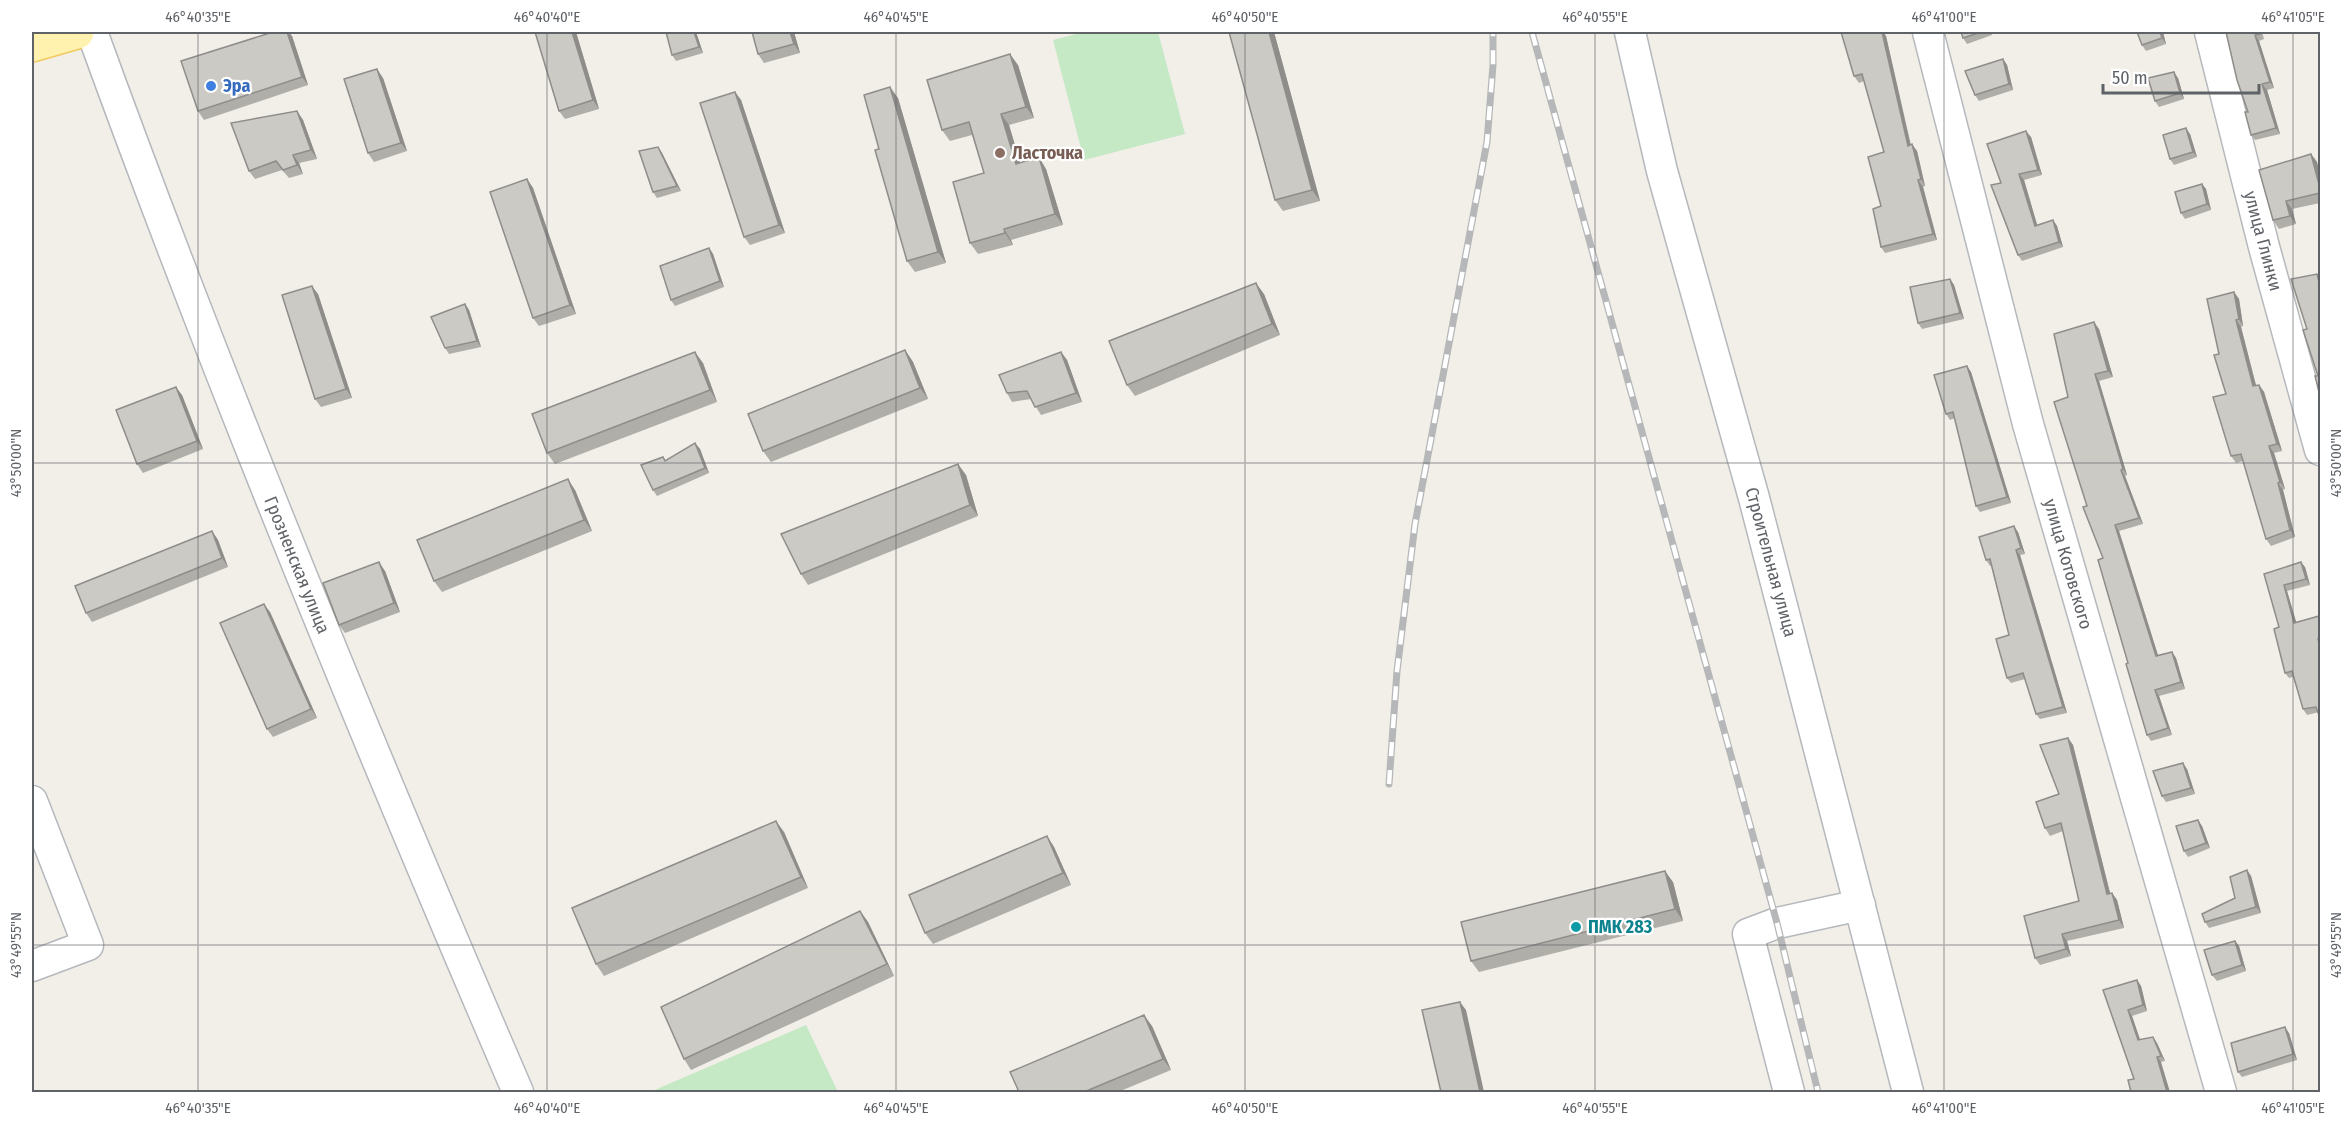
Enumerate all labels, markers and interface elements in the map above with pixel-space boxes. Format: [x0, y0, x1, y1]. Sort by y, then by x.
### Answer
text: 46°40'35"E [165, 8, 231, 26]
text: 46°40'40"E [514, 8, 580, 26]
text: 46°40'45"E [863, 8, 929, 26]
text: 46°40'50"E [1212, 8, 1278, 26]
text: 46°40'55"E [1562, 8, 1628, 26]
text: 46°41'00"E [1912, 8, 1976, 26]
text: 46°41'05"E [2261, 8, 2325, 26]
scale bar [2103, 57, 2259, 95]
text: 50 m [2112, 67, 2148, 89]
place label: Эра [223, 75, 250, 97]
marker: Эра [204, 79, 218, 93]
place label: Ласточка [1012, 142, 1083, 164]
marker: Ласточка [993, 146, 1007, 160]
street label: улица Глинки [2239, 189, 2287, 293]
text: 43°50'00"N [7, 429, 25, 497]
text: 43°50'00"N [2327, 429, 2345, 497]
street label: Строительная улица [1740, 485, 1802, 639]
street label: Грозненская улица [259, 493, 335, 637]
street label: улица Котовского [2039, 496, 2097, 632]
text: 43°49'55"N [7, 912, 25, 978]
text: 43°49'55"N [2327, 912, 2345, 978]
place label: ПМК 283 [1588, 916, 1653, 938]
marker: ПМК 283 [1569, 920, 1583, 934]
text: 46°40'35"E [165, 1099, 231, 1117]
text: 46°40'40"E [514, 1099, 580, 1117]
text: 46°40'45"E [863, 1099, 929, 1117]
text: 46°40'50"E [1212, 1099, 1278, 1117]
text: 46°40'55"E [1562, 1099, 1628, 1117]
text: 46°41'00"E [1912, 1099, 1976, 1117]
text: 46°41'05"E [2261, 1099, 2325, 1117]

